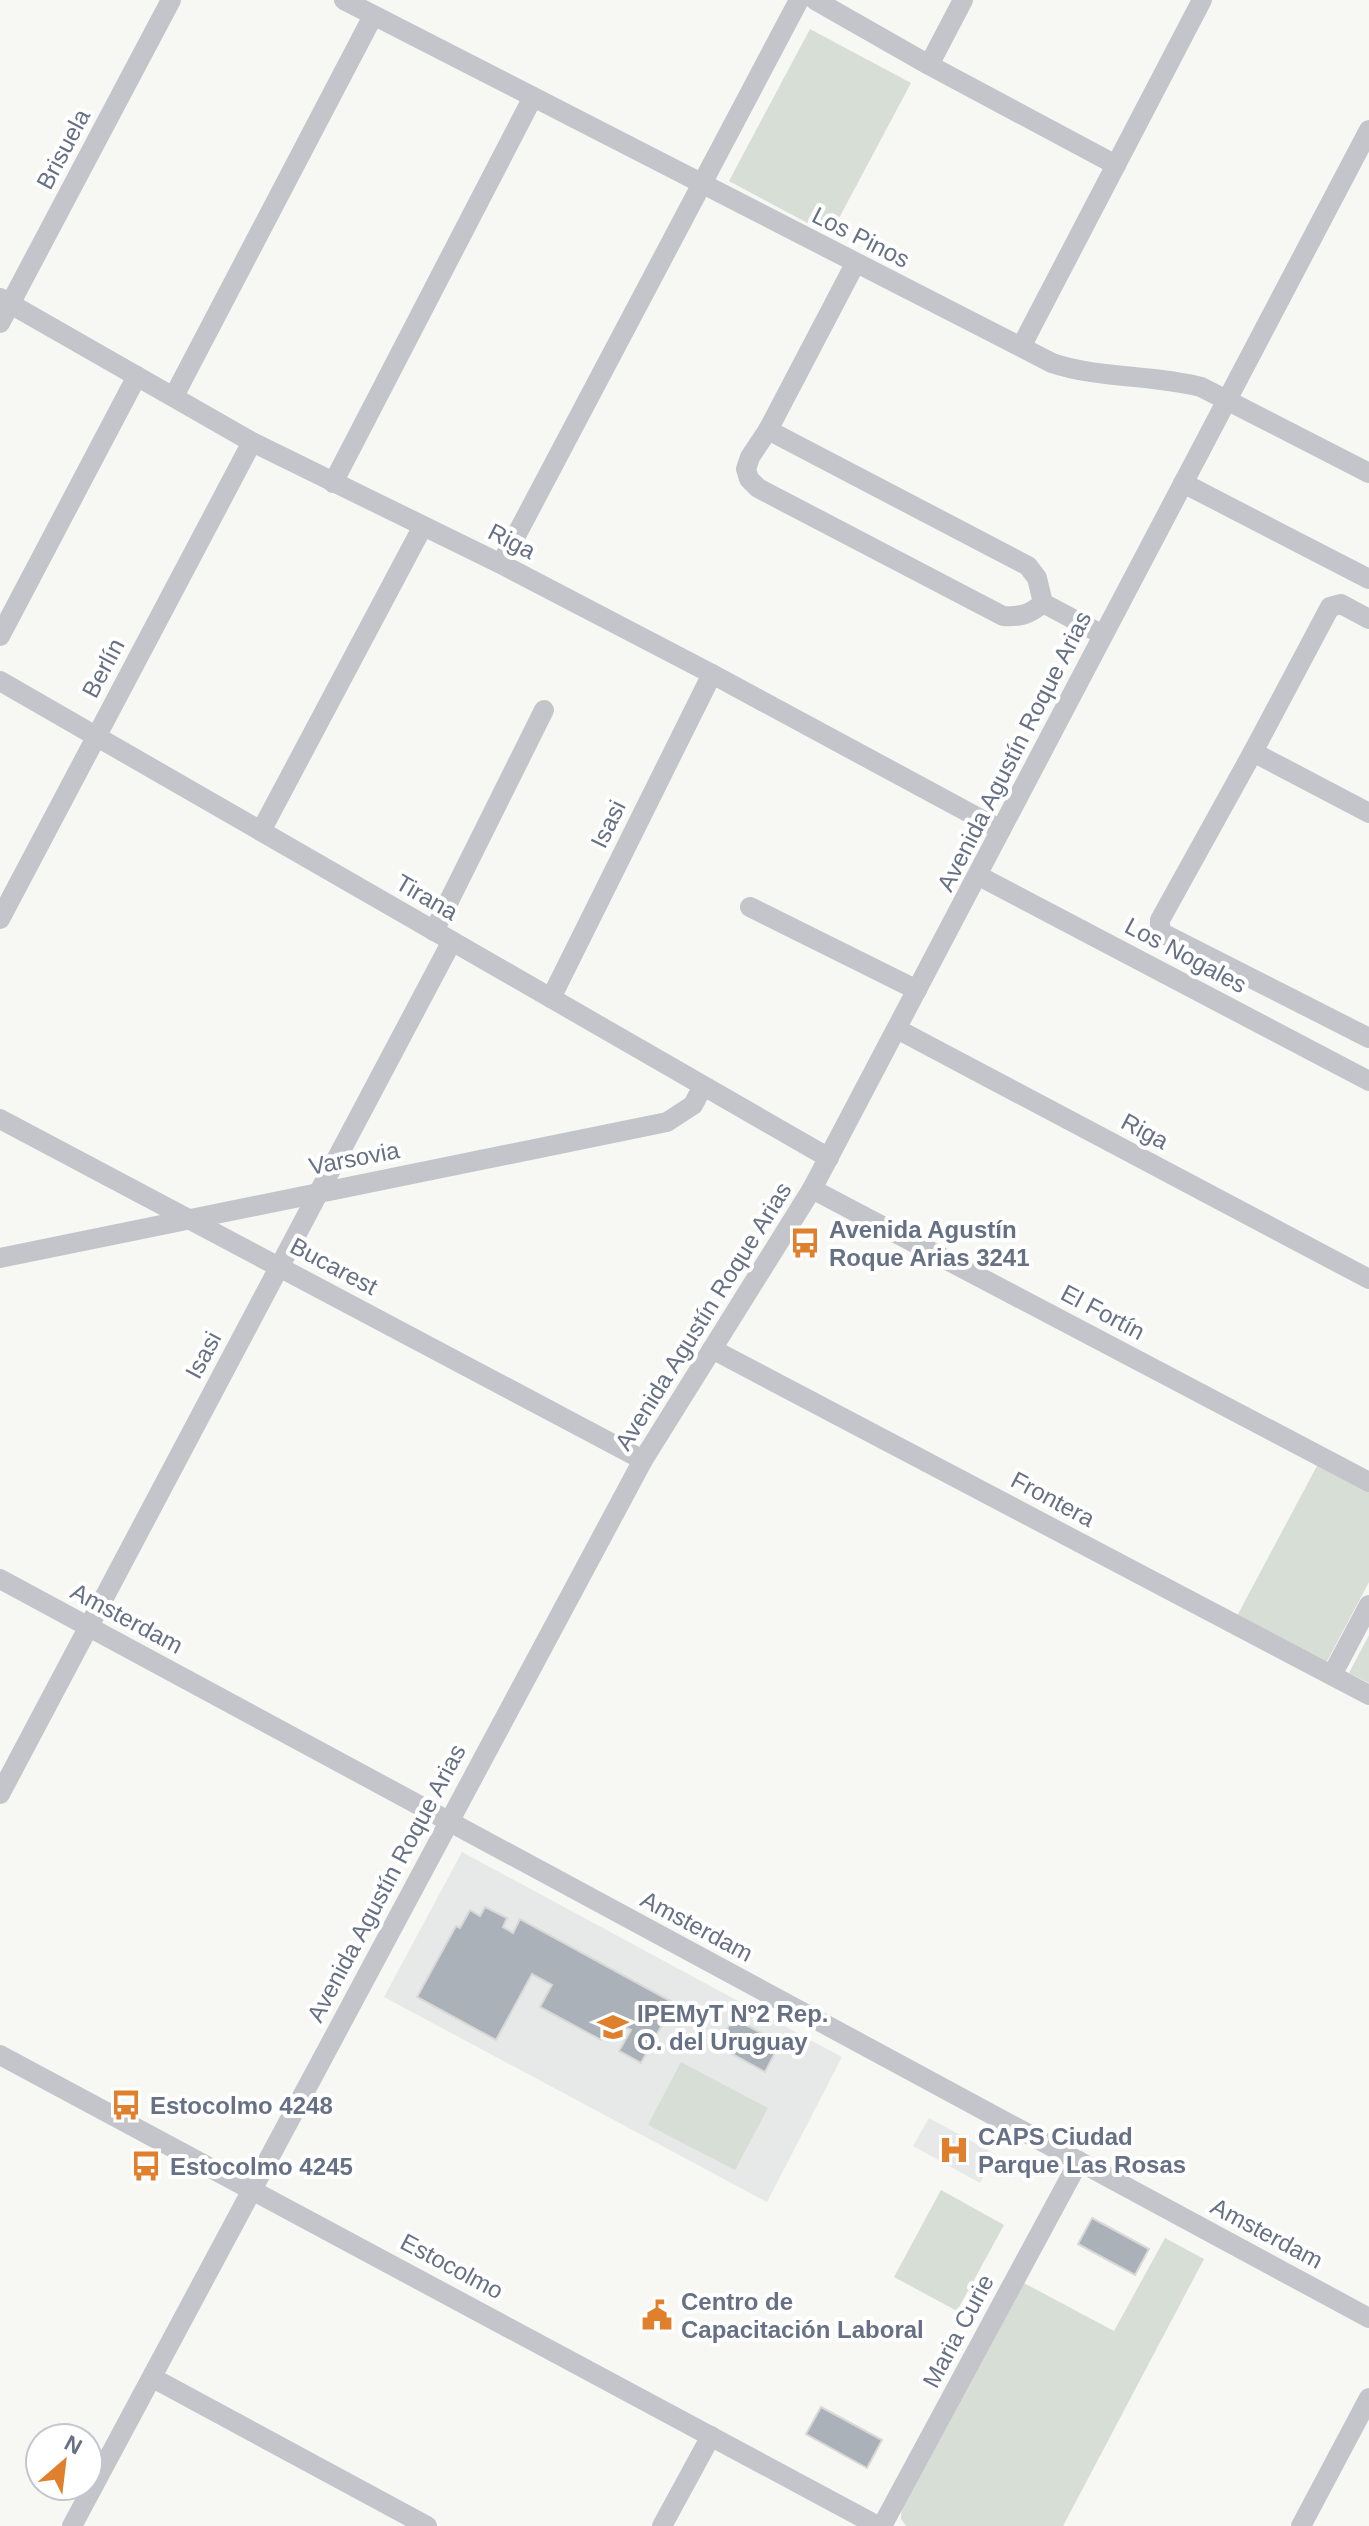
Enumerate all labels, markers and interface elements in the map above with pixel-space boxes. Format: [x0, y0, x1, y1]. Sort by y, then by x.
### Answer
street label: Brisuela [31, 104, 96, 194]
street label: Los Pinos [808, 201, 914, 273]
street label: Riga [484, 518, 541, 565]
street label: Avenida Agustín Roque Arias [932, 607, 1096, 895]
street label: Berlín [76, 634, 130, 702]
street label: Isasi [585, 796, 631, 852]
street label: Tirana [391, 869, 463, 926]
street label: Los Nogales [1121, 912, 1251, 998]
street label: Riga [1117, 1107, 1174, 1155]
street label: Varsovia [306, 1136, 402, 1180]
street label: Avenida Agustín Roque Arias [609, 1177, 797, 1455]
place label: Avenida Agustín Roque Arias 3241 [829, 1216, 1030, 1271]
bus stop icon: Avenida Agustín Roque Arias 3241 [788, 1226, 822, 1260]
street label: Bucarest [286, 1232, 382, 1300]
street label: El Fortín [1057, 1279, 1149, 1345]
street label: Isasi [179, 1327, 227, 1383]
street label: Frontera [1007, 1466, 1100, 1533]
street label: Amsterdam [66, 1577, 188, 1659]
street label: Avenida Agustín Roque Arias [301, 1740, 471, 2026]
street label: Amsterdam [636, 1885, 758, 1967]
place label: IPEMyT Nº2 Rep. O. del Uruguay [637, 2000, 828, 2055]
school or university icon: IPEMyT Nº2 Rep. O. del Uruguay [596, 2010, 630, 2044]
bus stop icon: Estocolmo 4248 [109, 2088, 143, 2122]
place label: Estocolmo 4248 [150, 2092, 333, 2119]
place label: CAPS Ciudad Parque Las Rosas [978, 2123, 1186, 2178]
hospital icon: CAPS Ciudad Parque Las Rosas [937, 2133, 971, 2167]
bus stop icon: Estocolmo 4245 [129, 2149, 163, 2183]
place label: Estocolmo 4245 [170, 2153, 353, 2180]
street label: Amsterdam [1206, 2192, 1328, 2274]
street label: Estocolmo [396, 2228, 508, 2304]
street label: Maria Curie [917, 2270, 999, 2392]
place label: Centro de Capacitación Laboral [681, 2288, 924, 2343]
public building icon: Centro de Capacitación Laboral [640, 2298, 674, 2332]
north arrow [24, 2422, 104, 2502]
text: N [60, 2430, 86, 2460]

